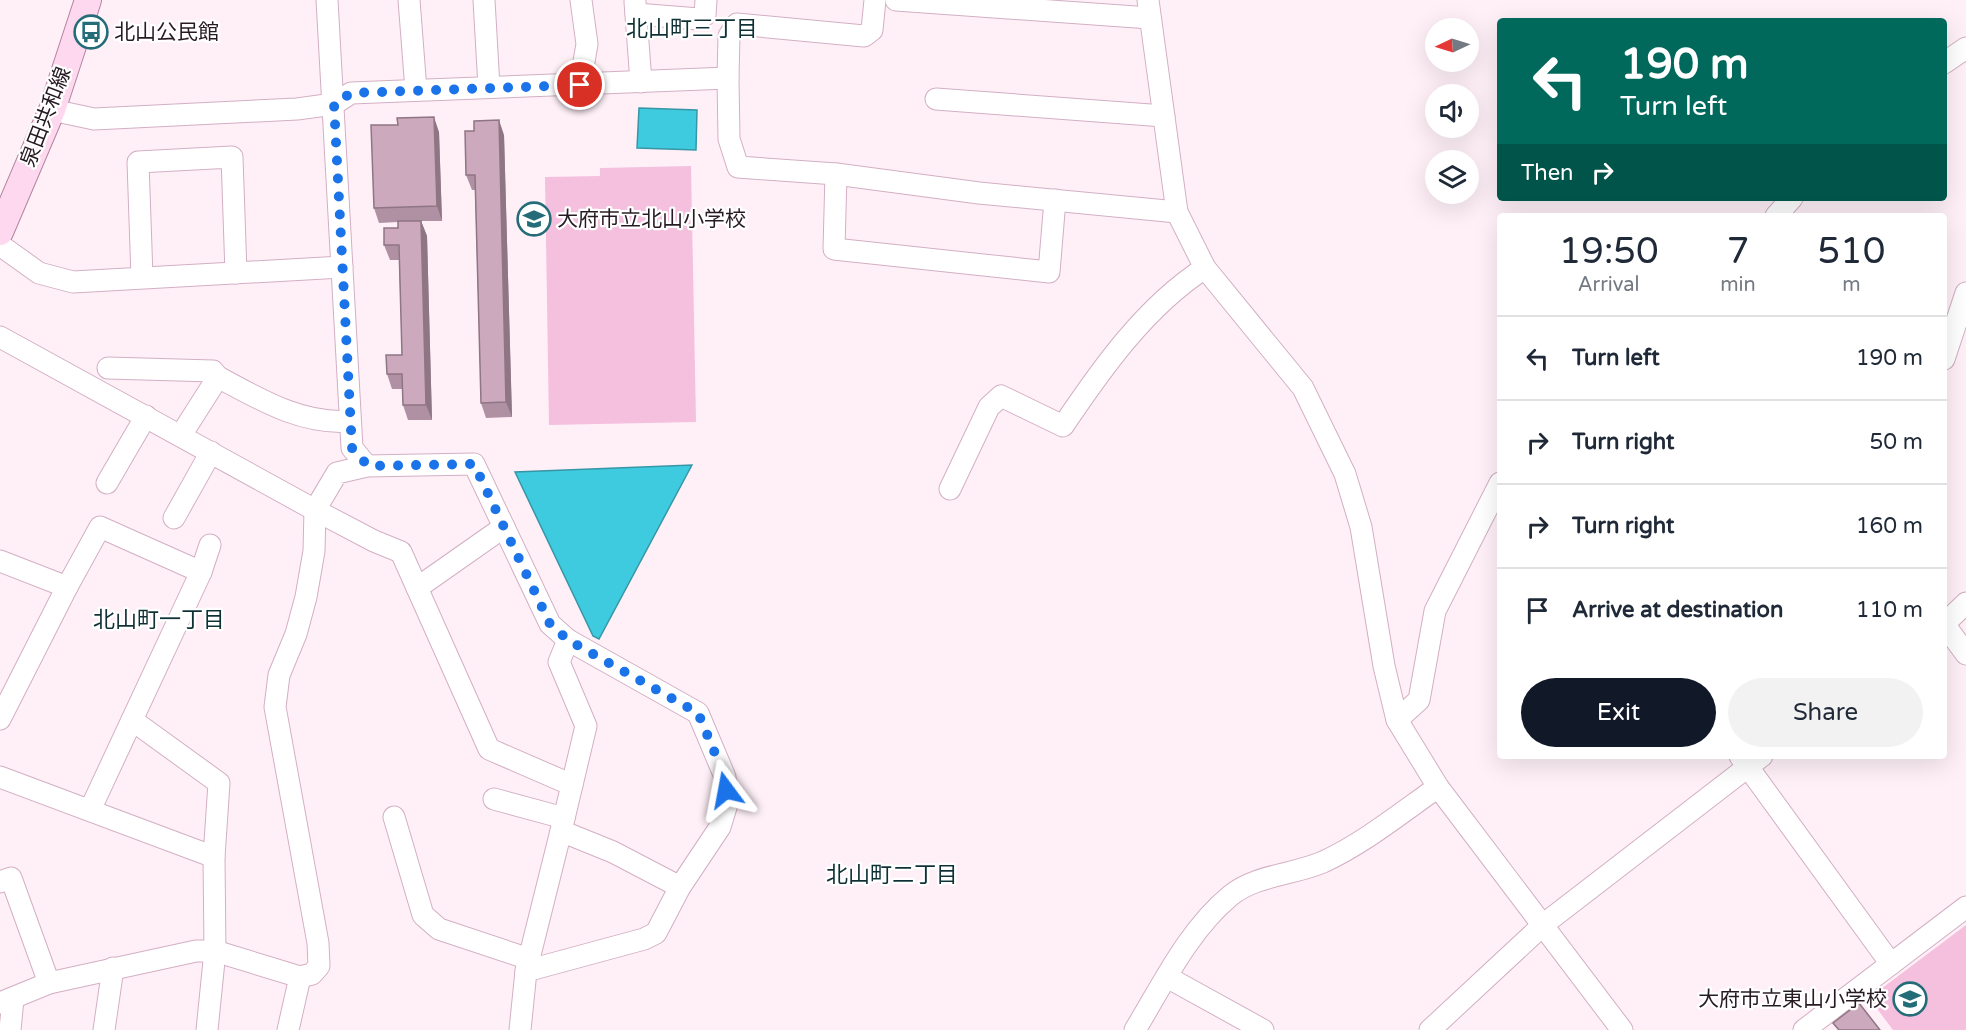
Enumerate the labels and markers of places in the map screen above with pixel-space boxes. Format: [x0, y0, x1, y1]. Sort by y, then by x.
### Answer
bus stop icon: 北山公民館 [73, 14, 109, 50]
place label: 北山公民館 [114, 20, 219, 45]
pin [554, 59, 605, 110]
school or university icon: 大府市立北山小学校 [516, 201, 552, 237]
place label: 大府市立北山小学校 [557, 207, 746, 232]
school or university icon: 大府市立東山小学校 [1892, 981, 1928, 1017]
place label: 大府市立東山小学校 [1698, 987, 1887, 1012]

